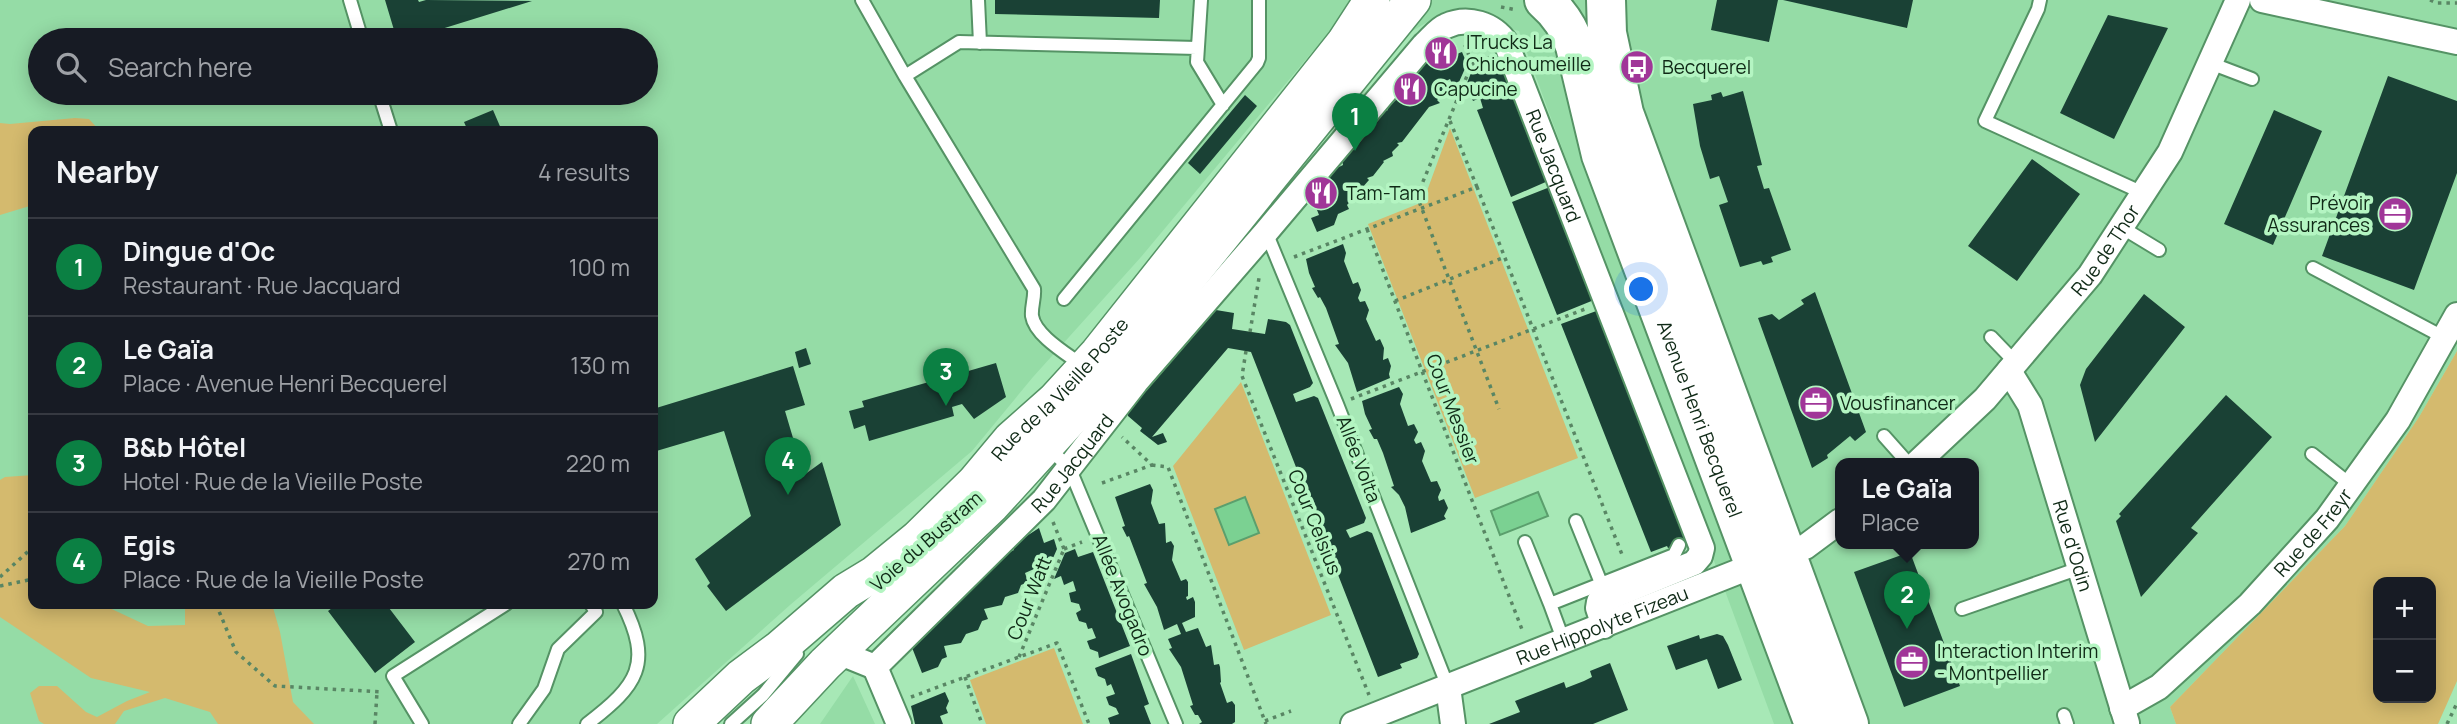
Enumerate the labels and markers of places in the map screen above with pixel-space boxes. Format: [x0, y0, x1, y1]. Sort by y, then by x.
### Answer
place label: ITrucks La Chichoumeille [1466, 29, 1591, 77]
restaurant icon: ITrucks La Chichoumeille [1422, 34, 1460, 72]
bus stop icon: Becquerel [1618, 48, 1656, 86]
place label: Becquerel [1662, 54, 1751, 80]
restaurant icon: Capucine [1391, 70, 1429, 108]
place label: Capucine [1434, 76, 1518, 102]
pin: 1 [1332, 93, 1378, 151]
restaurant icon: Tam-Tam [1302, 174, 1340, 212]
place label: Tam-Tam [1346, 180, 1426, 206]
place label: Prévoir Assurances [2267, 190, 2370, 238]
office icon: Prévoir Assurances [2376, 195, 2414, 233]
pin: 3 [923, 348, 969, 406]
office icon: Vousfinancer [1797, 384, 1835, 422]
place label: Vousfinancer [1840, 390, 1956, 416]
pin: 4 [765, 437, 811, 495]
pin: 2 [1884, 571, 1930, 629]
place label: Interaction Interim - Montpellier [1937, 638, 2098, 686]
office icon: Interaction Interim - Montpellier [1893, 643, 1931, 681]

